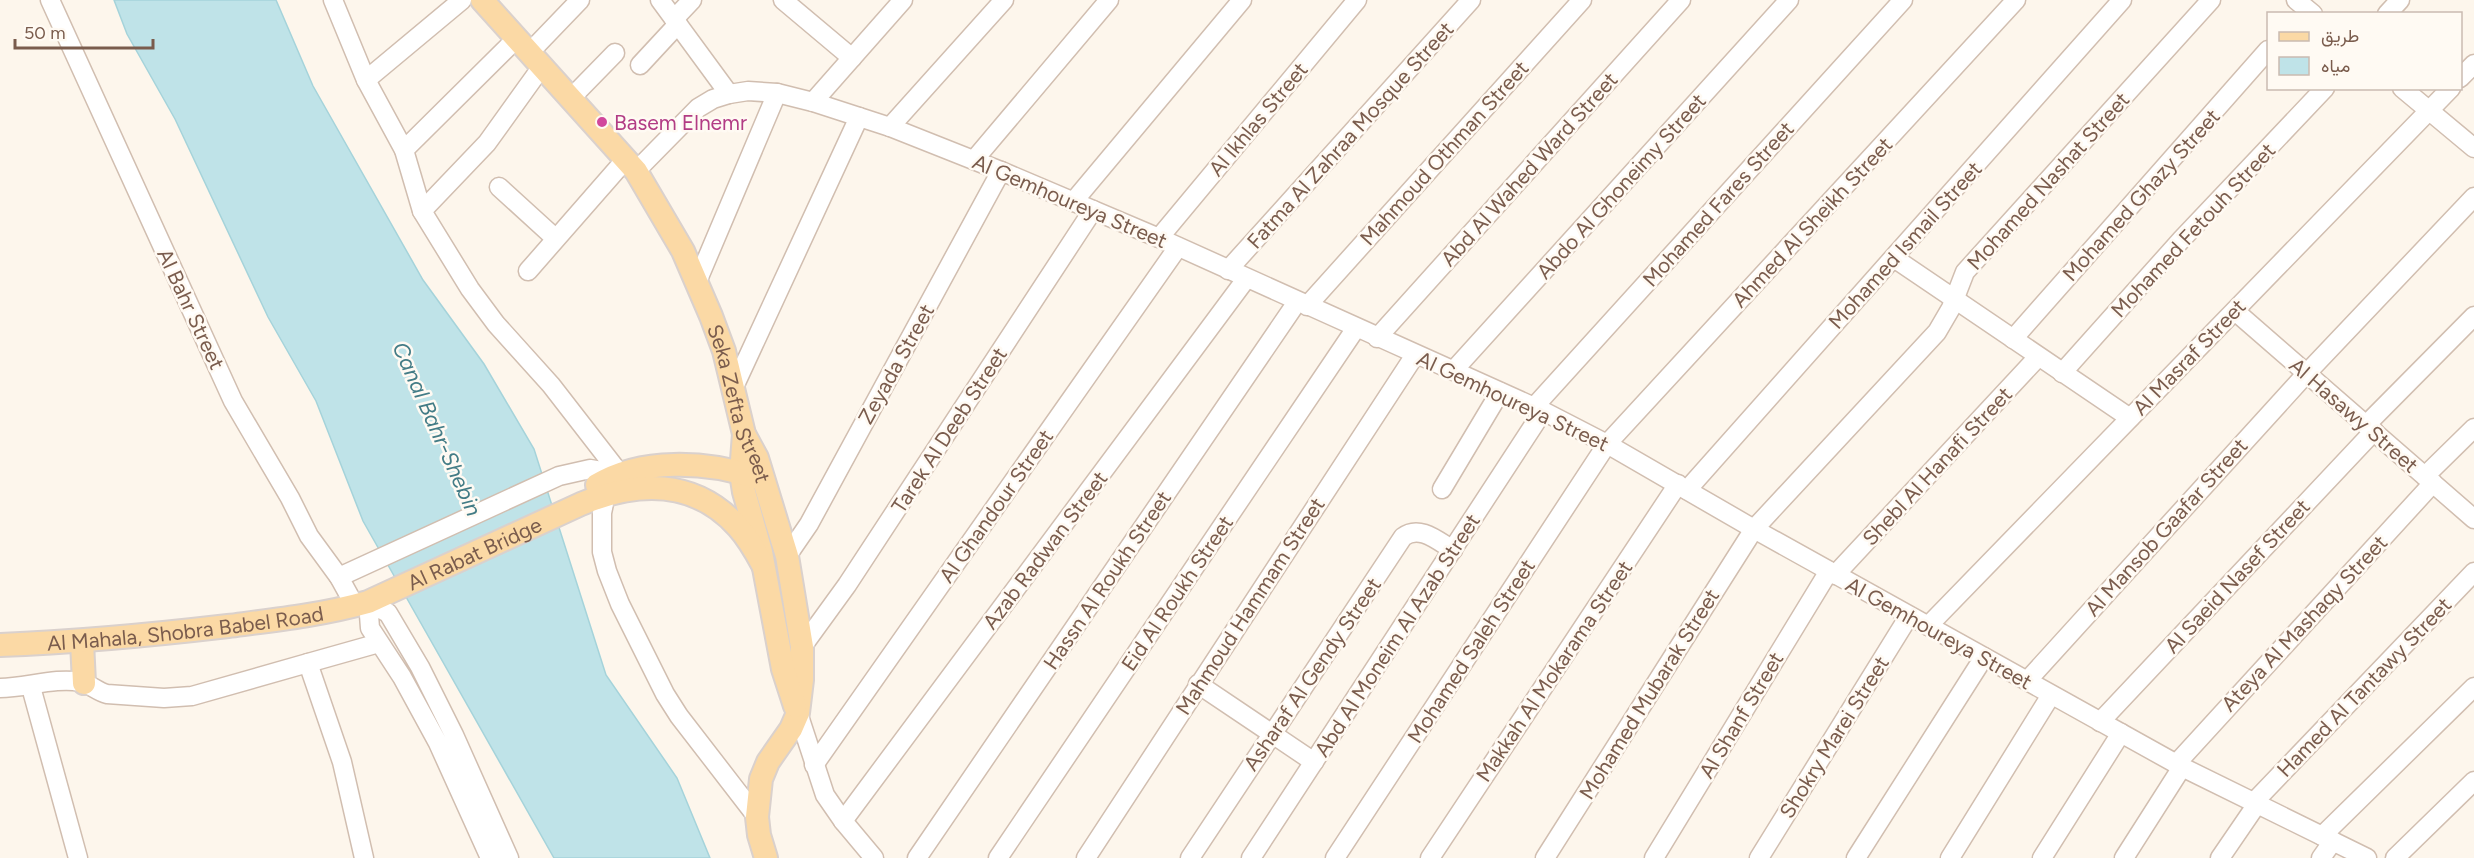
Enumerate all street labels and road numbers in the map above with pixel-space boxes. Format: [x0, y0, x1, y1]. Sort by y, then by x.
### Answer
street label: Fatma Al Zahraa Mosque Street [1242, 16, 1458, 253]
street label: Mahmoud Othman Street [1355, 56, 1534, 250]
street label: Al Ikhlas Street [1203, 57, 1313, 181]
street label: Abd Al Wahed Ward Street [1435, 67, 1623, 271]
street label: Mohamed Nashat Street [1962, 87, 2134, 275]
street label: Abdo Al Ghoneimy Street [1531, 88, 1711, 284]
street label: Mohamed Ghazy Street [2057, 104, 2225, 286]
street label: Mohamed Fares Street [1637, 116, 1799, 292]
street label: Ahmed Al Sheikh Street [1727, 132, 1897, 312]
street label: Mohamed Fetouh Street [2106, 138, 2280, 322]
street label: Al Gemhoureya Street [969, 149, 1171, 253]
street label: Mohamed Ismail Street [1823, 156, 1987, 334]
street label: Al Bahr Street [152, 245, 230, 373]
street label: Al Masraf Street [2127, 294, 2251, 420]
street label: Zeyada Street [853, 300, 939, 428]
street label: Seka Zefta Street [703, 321, 776, 486]
street label: Tarek Al Deeb Street [886, 342, 1012, 518]
street label: Al Gemhoureya Street [1413, 346, 1613, 456]
street label: Al Hasawy Street [2285, 352, 2424, 478]
street label: Shebl Al Hanafi Street [1857, 381, 2017, 550]
street label: Al Ghandour Street [934, 424, 1058, 587]
street label: Al Mansob Gaafar Street [2080, 433, 2252, 621]
street label: Azab Radwan Street [977, 466, 1113, 634]
street label: Hassn Al Roukh Street [1038, 486, 1176, 674]
street label: Mahmoud Hammam Street [1170, 493, 1330, 719]
street label: Al Saeid Nasef Street [2159, 494, 2315, 658]
street label: Abd Al Moneim Al Azab Street [1309, 509, 1485, 761]
street label: Al Rabat Bridge [403, 511, 545, 595]
street label: Eid Al Roukh Street [1116, 511, 1238, 675]
street label: Ateya Al Mashaqy Street [2216, 530, 2392, 716]
street label: Mohamed Saleh Street [1402, 554, 1540, 748]
street label: Makkah Al Mokarama Street [1471, 556, 1637, 786]
street label: Al Gemhoureya Street [1842, 571, 2036, 695]
street label: Asharaf Al Gendy Street [1238, 573, 1386, 775]
street label: Mohamed Mubarak Street [1574, 584, 1724, 804]
street label: Hamed Al Tantawy Street [2272, 592, 2456, 782]
street label: Al Mahala, Shobra Babel Road [46, 600, 325, 655]
street label: Al Shanf Street [1694, 647, 1789, 783]
street label: Shokry Marei Street [1774, 651, 1894, 823]

